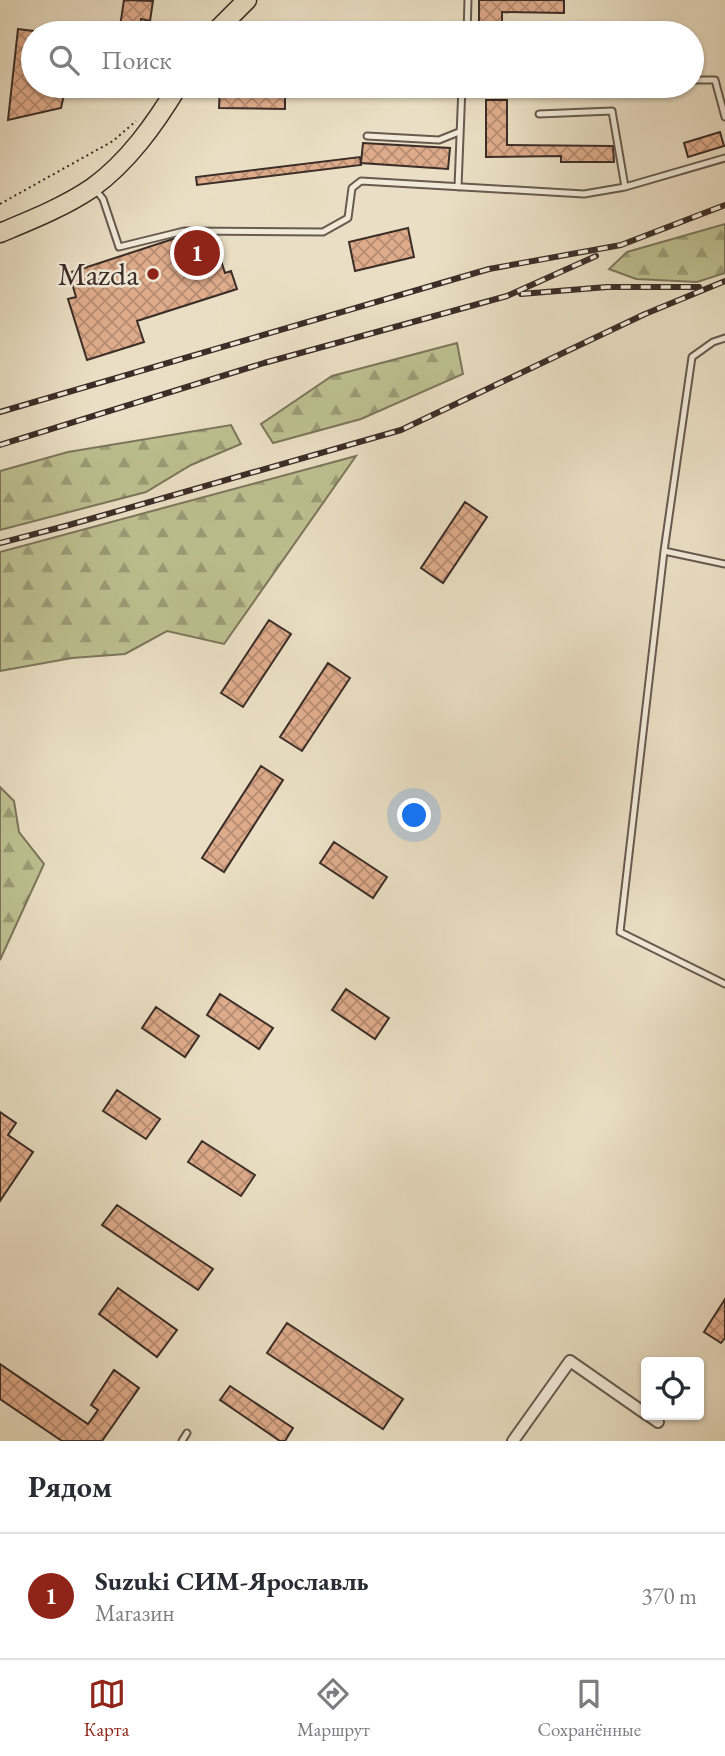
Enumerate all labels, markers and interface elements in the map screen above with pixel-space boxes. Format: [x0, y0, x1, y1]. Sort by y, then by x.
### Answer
search box [21, 21, 704, 98]
icon: search [45, 41, 83, 79]
text: Поиск [101, 43, 172, 77]
pin: 1 [174, 227, 220, 279]
place label: Mazda [58, 253, 139, 295]
marker: Mazda [145, 266, 161, 282]
your location [397, 798, 431, 832]
map controls [641, 1357, 704, 1420]
button: locate [641, 1357, 704, 1420]
text: Рядом [28, 1467, 112, 1506]
text: Suzuki СИМ-Ярославль [95, 1564, 369, 1598]
text: 1 [45, 1581, 57, 1611]
text: 370 m [641, 1581, 697, 1611]
text: Магазин [95, 1598, 174, 1628]
tab: Карта [84, 1675, 129, 1742]
tab: Маршрут [297, 1675, 370, 1742]
tab: Сохранённые [538, 1675, 641, 1742]

